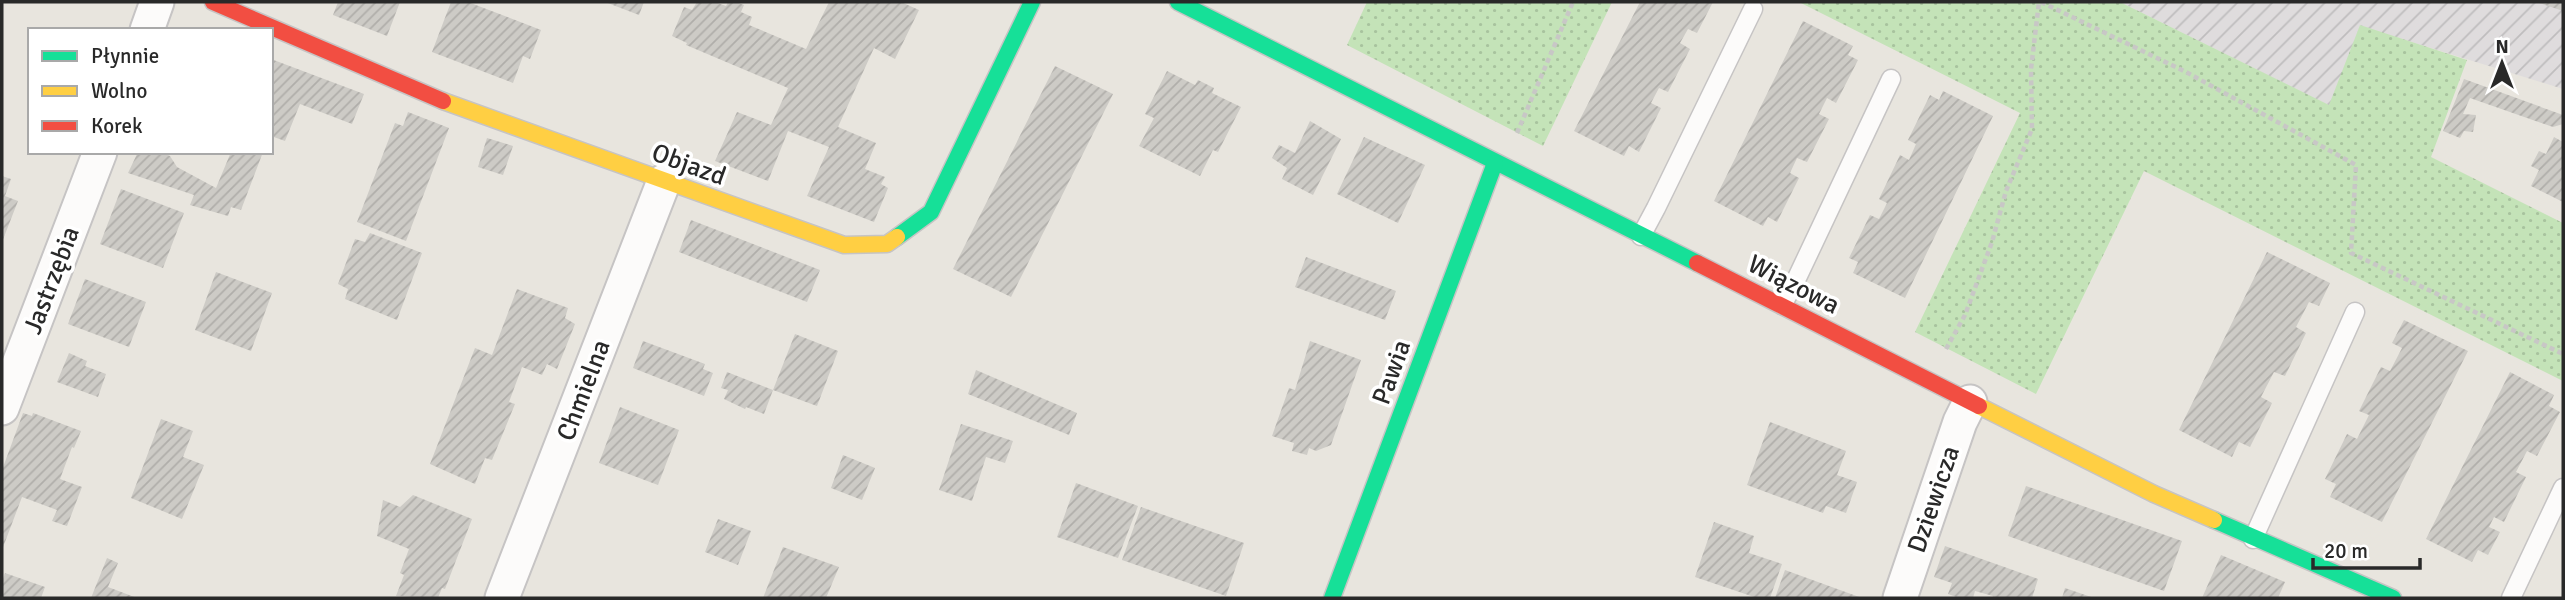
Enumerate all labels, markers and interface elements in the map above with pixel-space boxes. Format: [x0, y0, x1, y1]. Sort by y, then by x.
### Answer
legend [28, 28, 273, 154]
north arrow [2467, 28, 2537, 98]
text: N [2495, 35, 2509, 59]
text: Płynnie [91, 43, 159, 69]
text: Wolno [91, 78, 147, 104]
text: Korek [91, 113, 143, 139]
street label: Objazd [647, 137, 730, 193]
street label: Jastrzębia [17, 222, 87, 339]
street label: Wiązowa [1742, 248, 1845, 322]
street label: Chmielna [550, 335, 618, 445]
street label: Pawia [1366, 336, 1418, 409]
street label: Dziewicza [1901, 442, 1967, 557]
scale bar [2313, 526, 2420, 570]
text: 20 m [2324, 538, 2368, 564]

